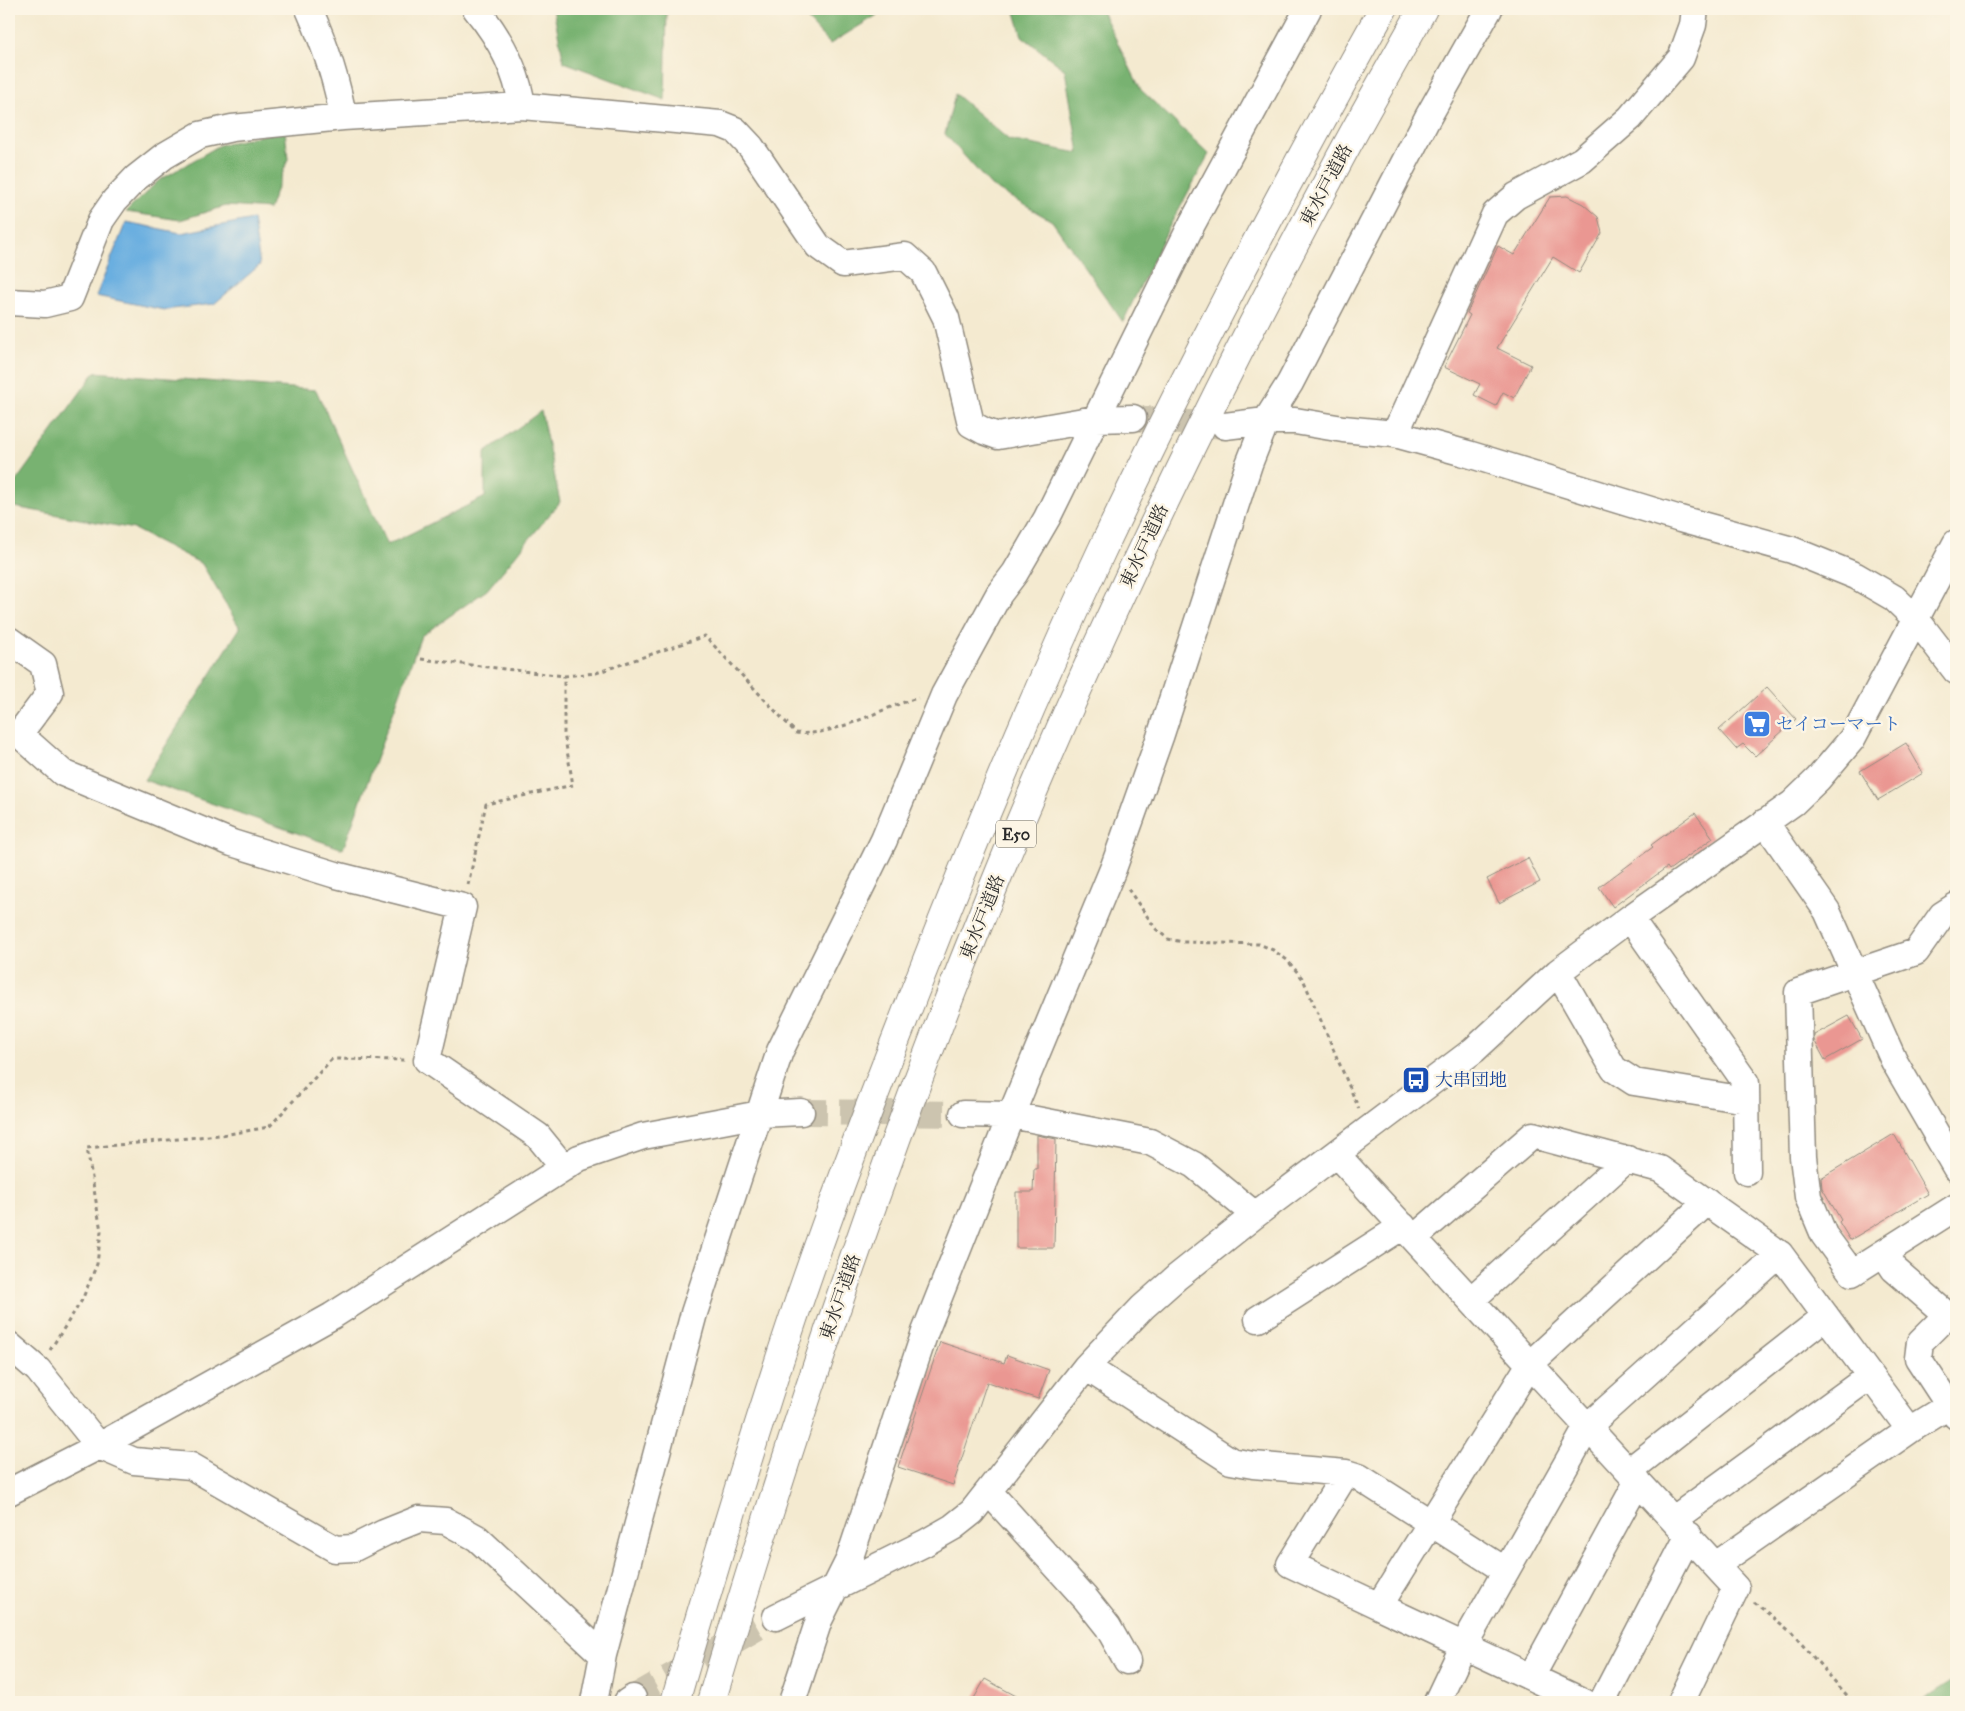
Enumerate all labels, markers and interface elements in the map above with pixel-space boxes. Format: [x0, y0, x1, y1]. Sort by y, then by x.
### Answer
street label: 東水戸道路 [1295, 140, 1357, 230]
street label: 東水戸道路 [1115, 501, 1173, 591]
supermarket icon: セイコーマート [1742, 709, 1772, 739]
place label: セイコーマート [1776, 713, 1901, 735]
road number: E50 [996, 821, 1036, 848]
street label: 東水戸道路 [955, 871, 1009, 963]
bus stop icon: 大串団地 [1401, 1065, 1431, 1095]
place label: 大串団地 [1435, 1069, 1507, 1091]
street label: 東水戸道路 [815, 1251, 865, 1343]

